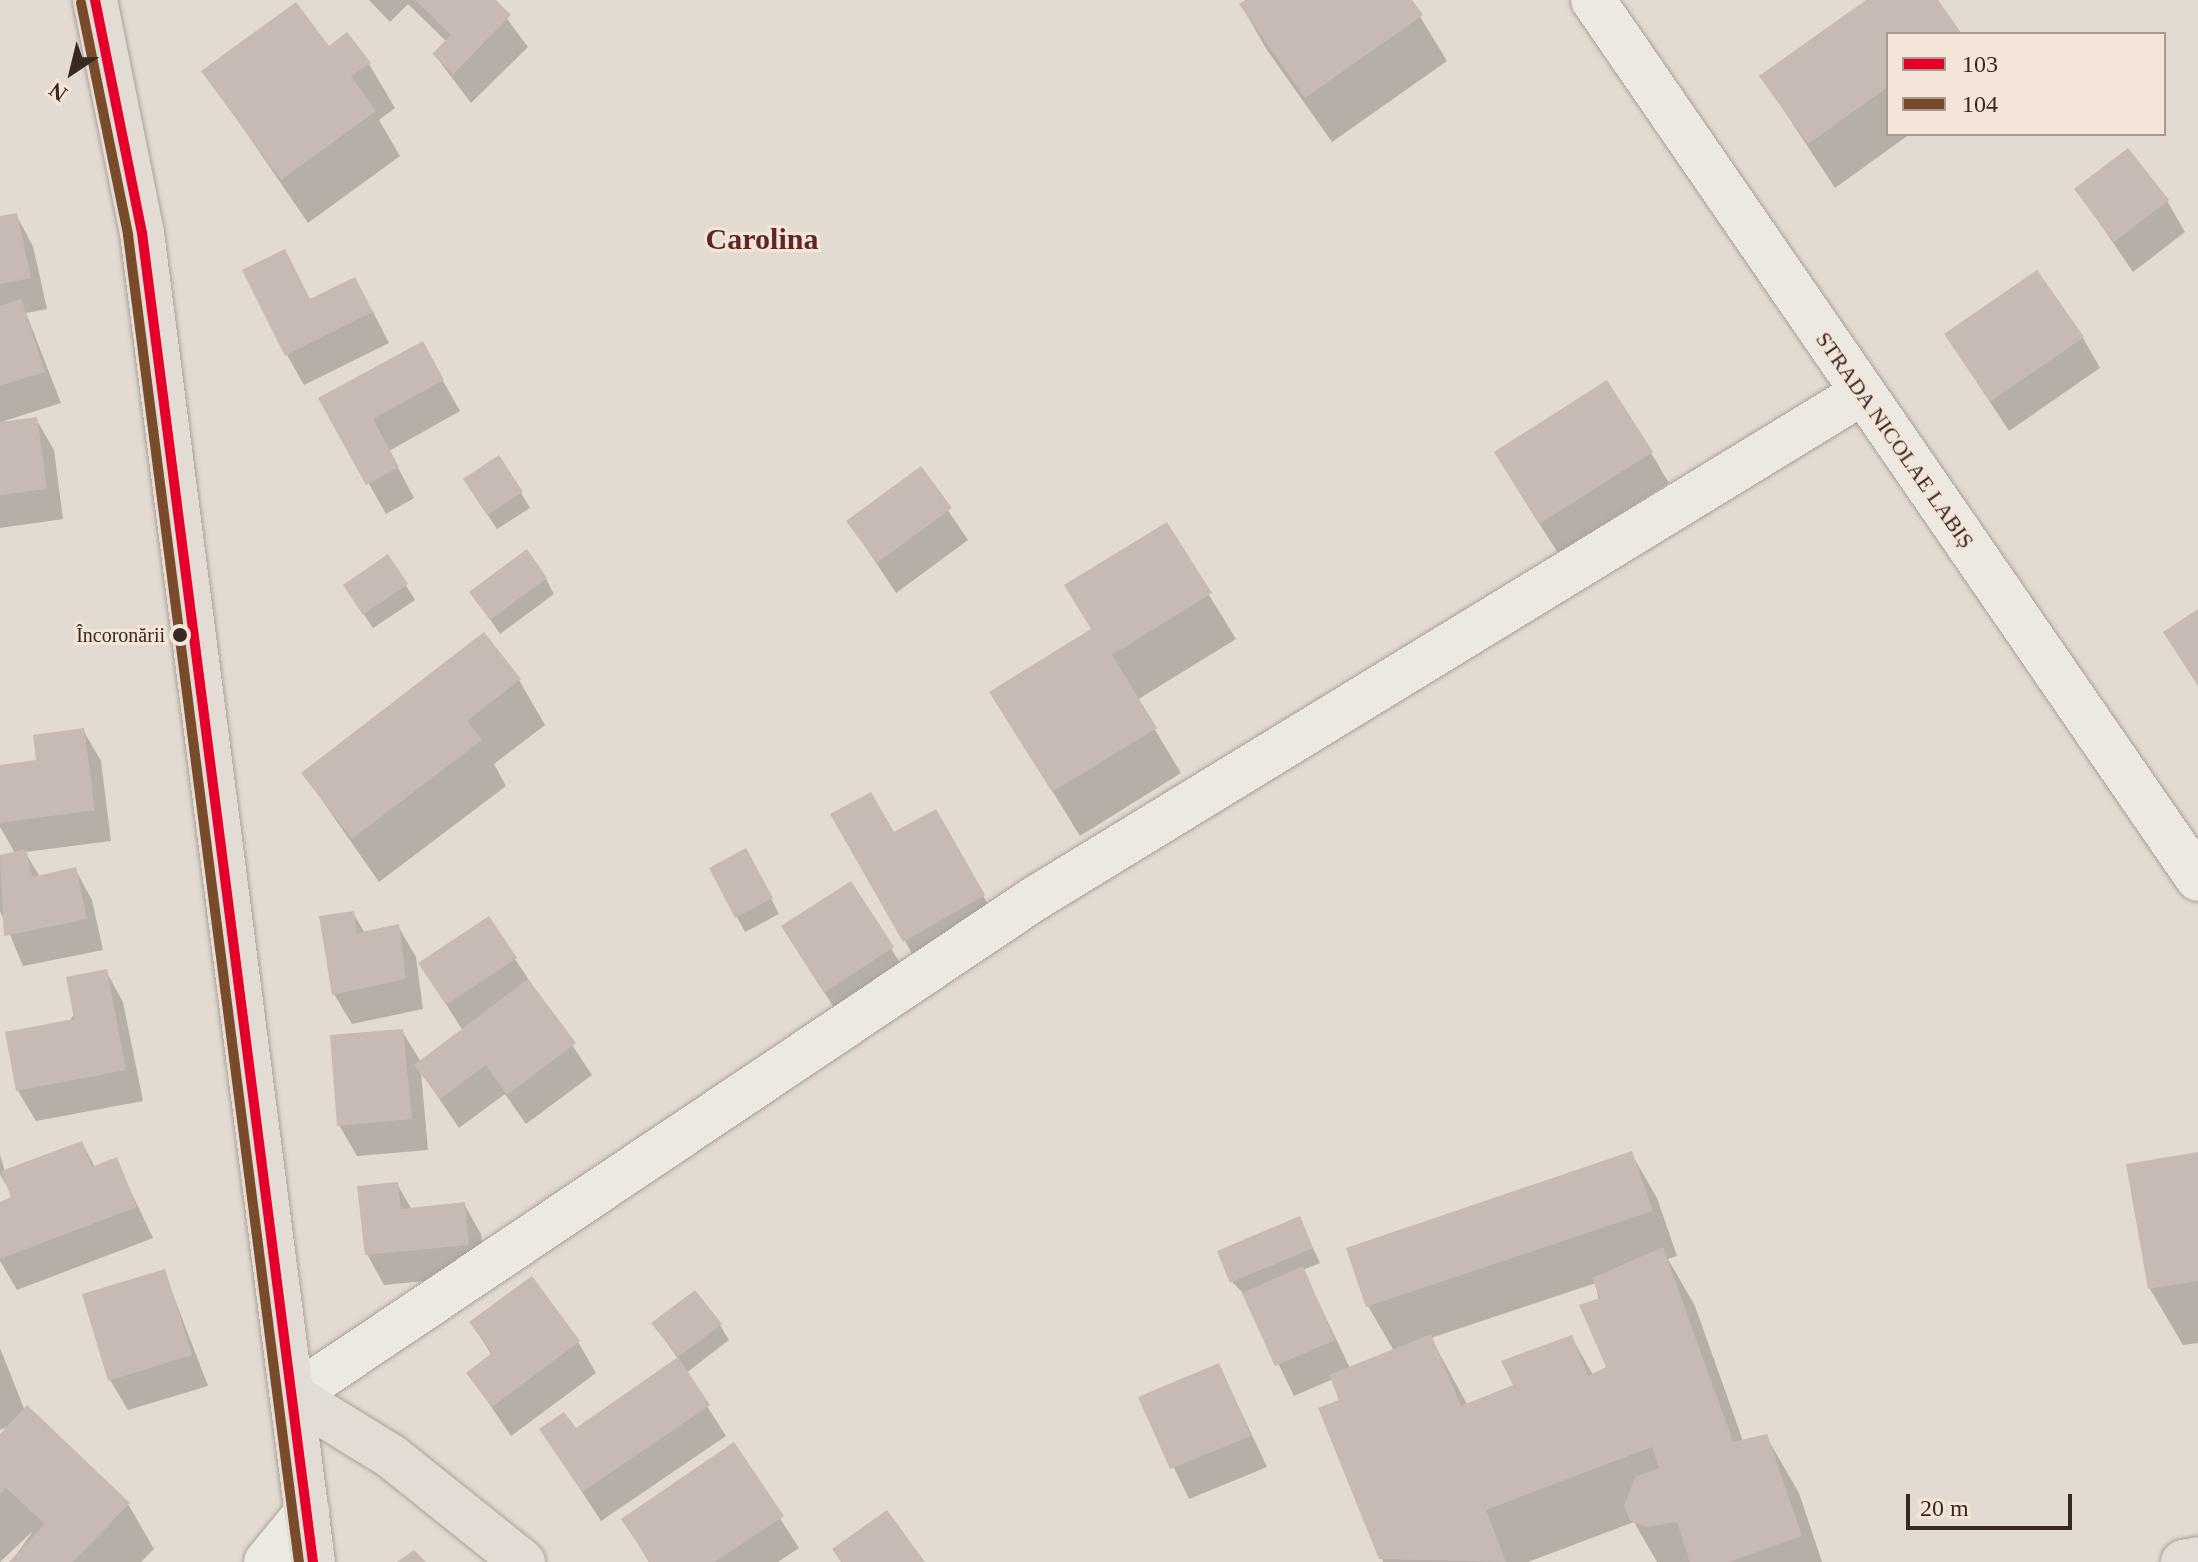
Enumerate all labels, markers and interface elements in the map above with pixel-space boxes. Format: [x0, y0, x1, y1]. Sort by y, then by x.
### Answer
north arrow [32, 32, 112, 112]
legend [1886, 32, 2166, 136]
text: 103 [1962, 51, 1998, 77]
text: N [44, 77, 72, 107]
text: 104 [1962, 91, 1998, 117]
district label: Carolina [706, 221, 818, 257]
street label: STRADA NICOLAE LABIȘ [1810, 326, 1980, 554]
place label: Încoronării [76, 623, 165, 647]
marker: Încoronării [172, 627, 188, 643]
scale bar [1910, 1478, 2076, 1528]
text: 20 m [1920, 1495, 1969, 1521]

